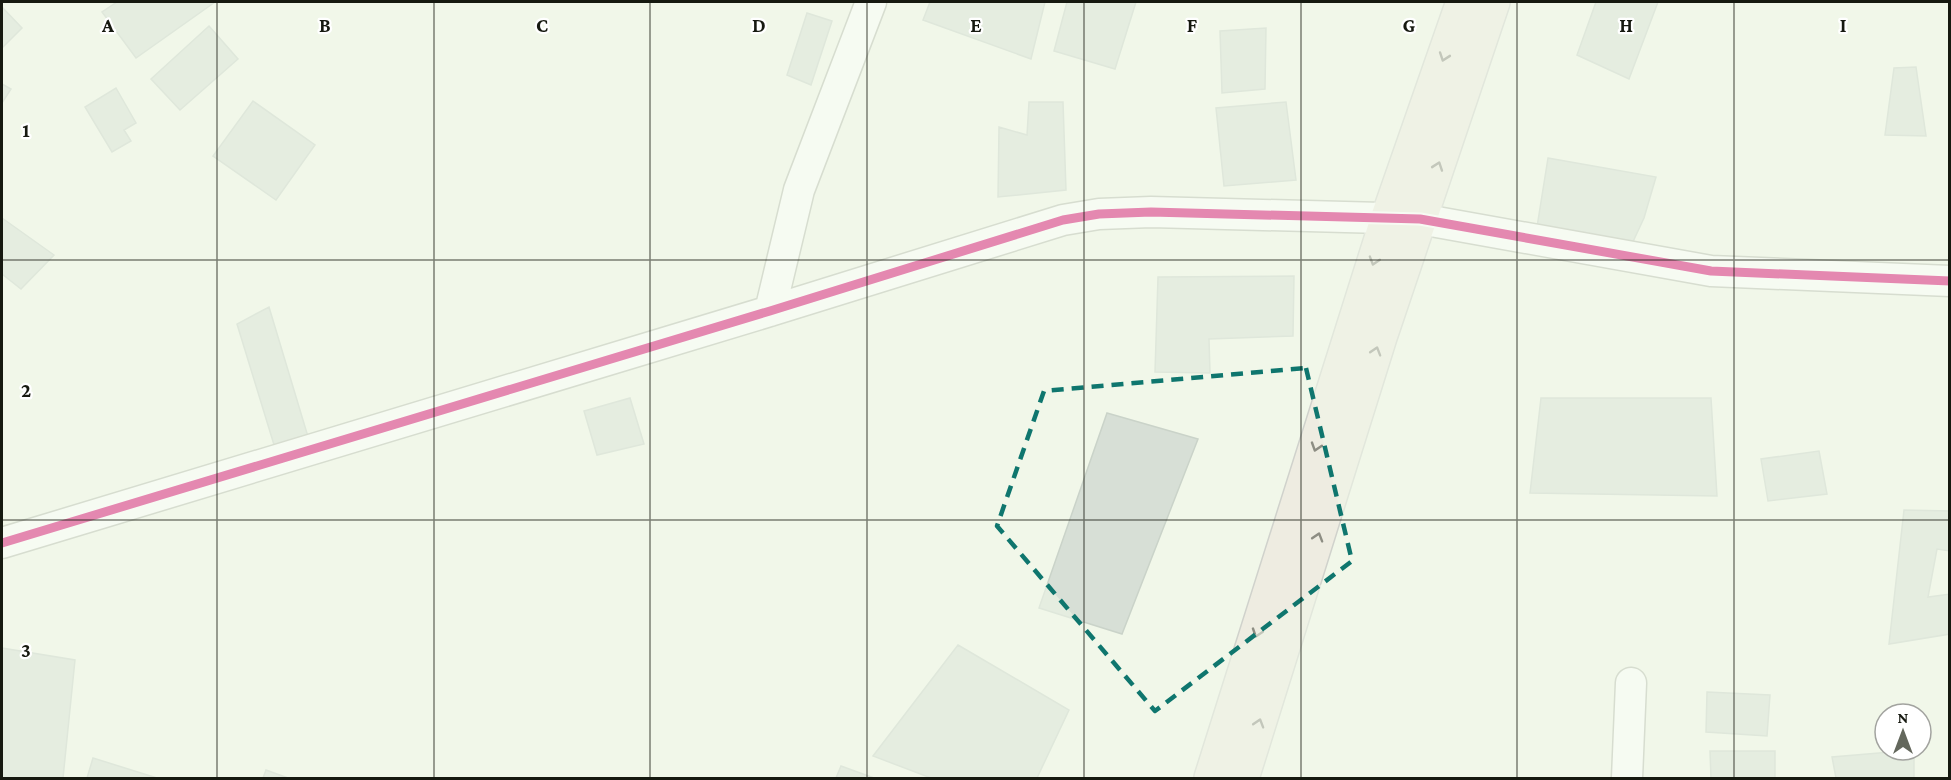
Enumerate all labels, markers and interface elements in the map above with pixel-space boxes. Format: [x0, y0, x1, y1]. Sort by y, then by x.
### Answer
text: A [101, 14, 115, 36]
text: B [319, 14, 331, 36]
text: C [536, 14, 548, 36]
text: D [752, 14, 766, 36]
text: E [970, 14, 982, 36]
text: F [1187, 14, 1198, 36]
text: G [1403, 14, 1416, 36]
text: H [1619, 14, 1633, 36]
text: I [1840, 14, 1847, 36]
one-way arrow [1438, 51, 1451, 62]
text: 1 [22, 119, 30, 141]
one-way arrow [1430, 161, 1443, 172]
one-way arrow [1369, 255, 1381, 266]
one-way arrow [1369, 346, 1381, 357]
text: 2 [21, 379, 31, 401]
one-way arrow [1311, 441, 1323, 452]
one-way arrow [1311, 532, 1323, 543]
one-way arrow [1252, 627, 1264, 638]
text: 3 [21, 639, 31, 661]
north arrow [1873, 702, 1933, 762]
text: N [1898, 709, 1909, 726]
one-way arrow [1252, 718, 1264, 729]

